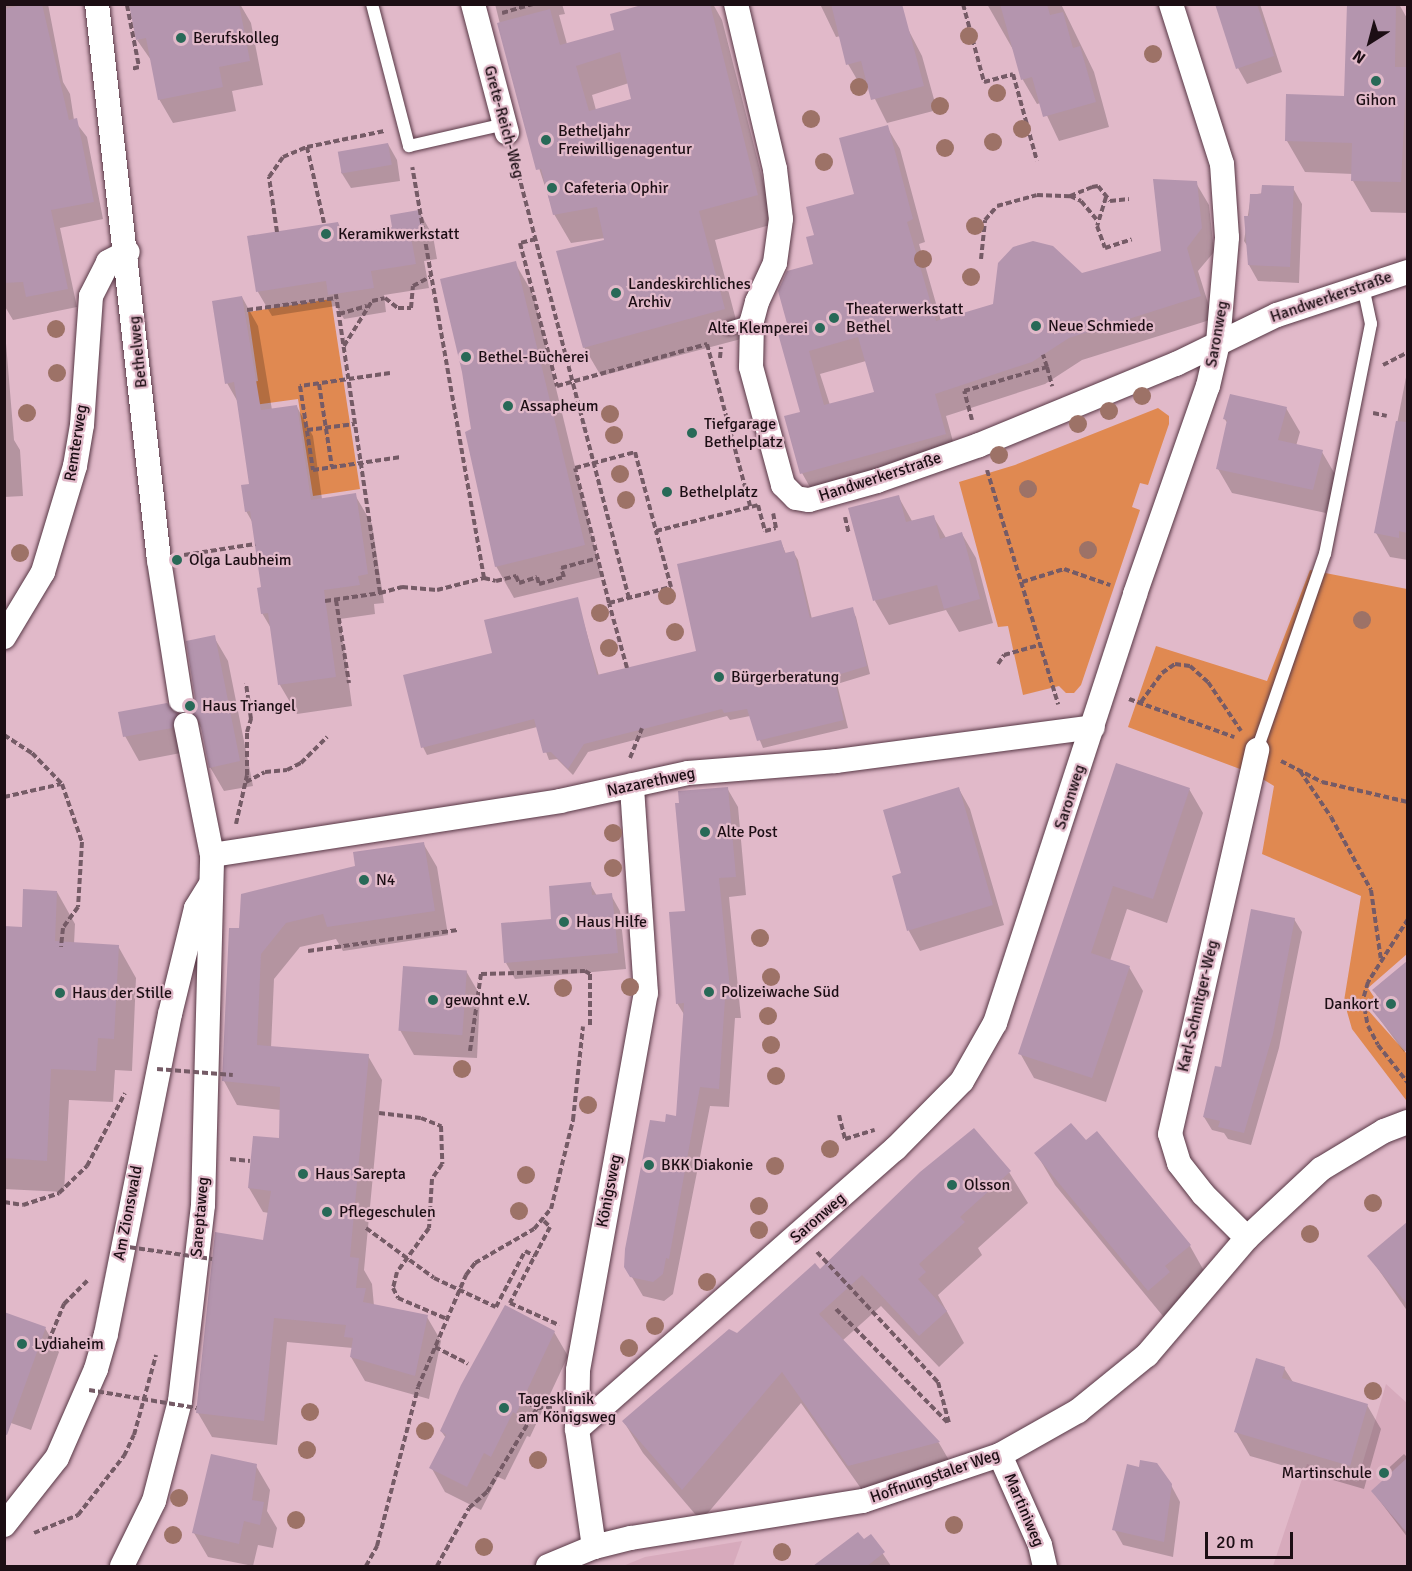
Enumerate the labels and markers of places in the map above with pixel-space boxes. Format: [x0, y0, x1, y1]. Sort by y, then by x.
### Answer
place label: Berufskolleg [193, 28, 279, 48]
marker: Berufskolleg [174, 31, 188, 45]
marker: Gihon [1369, 74, 1383, 88]
place label: Gihon [1356, 90, 1396, 110]
place label: Betheljahr Freiwilligenagentur [558, 121, 692, 159]
marker: Betheljahr Freiwilligenagentur [539, 133, 553, 147]
place label: Cafeteria Ophir [564, 178, 668, 198]
marker: Cafeteria Ophir [545, 181, 559, 195]
place label: Keramikwerkstatt [338, 224, 459, 244]
marker: Keramikwerkstatt [319, 227, 333, 241]
place label: Landeskirchliches Archiv [628, 274, 751, 312]
marker: Landeskirchliches Archiv [609, 286, 623, 300]
place label: Theaterwerkstatt Bethel [846, 299, 963, 337]
marker: Theaterwerkstatt Bethel [827, 311, 841, 325]
place label: Neue Schmiede [1048, 316, 1154, 336]
place label: Alte Klemperei [708, 318, 808, 338]
marker: Neue Schmiede [1029, 319, 1043, 333]
marker: Alte Klemperei [813, 321, 827, 335]
place label: Bethel-Bücherei [478, 347, 589, 367]
marker: Bethel-Bücherei [459, 350, 473, 364]
place label: Assapheum [520, 396, 599, 416]
marker: Assapheum [501, 399, 515, 413]
place label: Tiefgarage Bethelplatz [704, 414, 783, 452]
marker: Tiefgarage Bethelplatz [685, 426, 699, 440]
place label: Bethelplatz [679, 482, 758, 502]
marker: Bethelplatz [660, 485, 674, 499]
place label: Olga Laubheim [189, 550, 292, 570]
marker: Olga Laubheim [170, 553, 184, 567]
place label: Bürgerberatung [731, 667, 839, 687]
marker: Bürgerberatung [712, 670, 726, 684]
place label: Haus Triangel [202, 696, 296, 716]
marker: Haus Triangel [183, 699, 197, 713]
place label: Alte Post [717, 822, 778, 842]
marker: Alte Post [698, 825, 712, 839]
place label: N4 [376, 870, 396, 890]
marker: N4 [357, 873, 371, 887]
place label: Haus Hilfe [576, 912, 647, 932]
marker: Haus Hilfe [557, 915, 571, 929]
place label: Polizeiwache Süd [721, 982, 839, 1002]
place label: Haus der Stille [72, 983, 172, 1003]
marker: Polizeiwache Süd [702, 985, 716, 999]
marker: Haus der Stille [53, 986, 67, 1000]
place label: gewohnt e.V. [445, 990, 530, 1010]
marker: gewohnt e.V. [426, 993, 440, 1007]
place label: Dankort [1324, 994, 1379, 1014]
marker: Dankort [1384, 997, 1398, 1011]
place label: BKK Diakonie [661, 1155, 753, 1175]
marker: BKK Diakonie [642, 1158, 656, 1172]
place label: Haus Sarepta [315, 1164, 406, 1184]
marker: Haus Sarepta [296, 1167, 310, 1181]
place label: Olsson [964, 1175, 1010, 1195]
marker: Olsson [945, 1178, 959, 1192]
place label: Pflegeschulen [339, 1202, 436, 1222]
marker: Pflegeschulen [320, 1205, 334, 1219]
place label: Lydiaheim [34, 1334, 104, 1354]
marker: Lydiaheim [15, 1337, 29, 1351]
place label: Tagesklinik am Königsweg [518, 1389, 616, 1427]
marker: Tagesklinik am Königsweg [495, 1399, 513, 1417]
place label: Martinschule [1281, 1463, 1372, 1483]
marker: Martinschule [1377, 1466, 1391, 1480]

